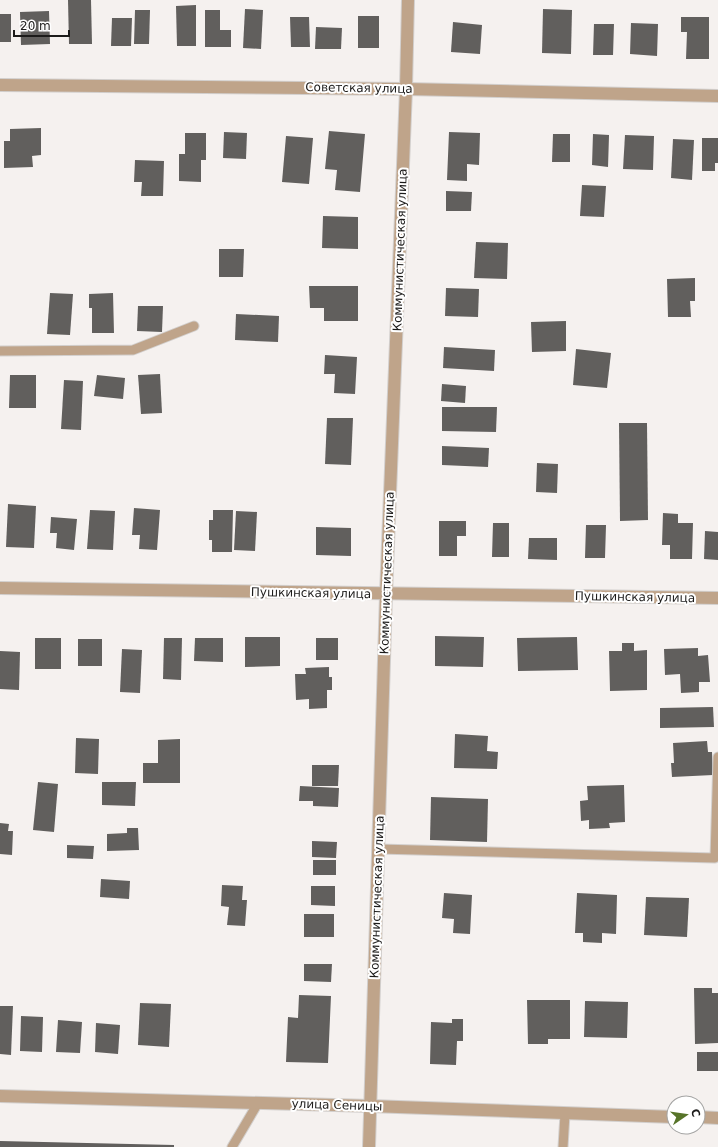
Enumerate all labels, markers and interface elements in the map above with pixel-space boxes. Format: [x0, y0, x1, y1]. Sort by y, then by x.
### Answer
scale bar [14, 12, 69, 38]
text: 20 m [20, 19, 51, 33]
street label: Советская улица [305, 80, 413, 96]
street label: Коммунистическая улица [390, 168, 410, 332]
street label: Коммунистическая улица [377, 491, 397, 655]
street label: Пушкинская улица [251, 585, 371, 601]
street label: Пушкинская улица [575, 589, 695, 605]
street label: Коммунистическая улица [367, 815, 387, 979]
north arrow [666, 1095, 706, 1135]
street label: улица Сеницы [291, 1096, 383, 1114]
text: С [688, 1107, 702, 1118]

